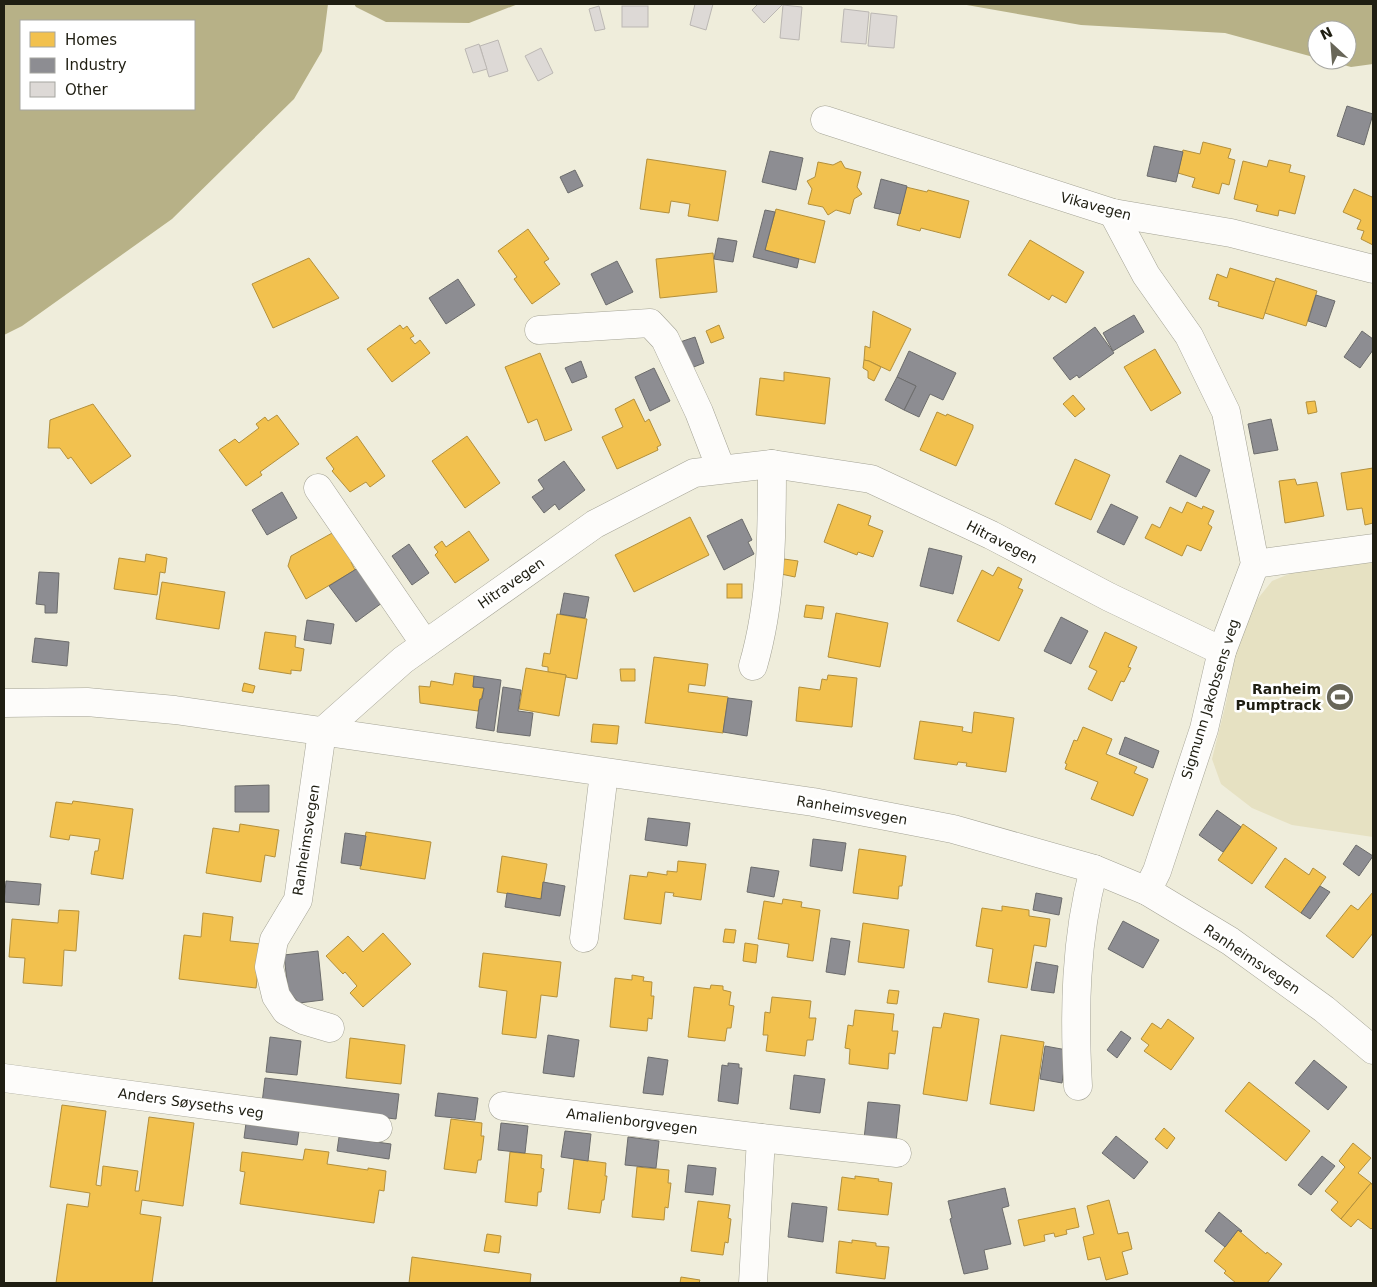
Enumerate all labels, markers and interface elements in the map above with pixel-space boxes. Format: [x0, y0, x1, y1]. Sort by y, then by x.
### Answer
legend [20, 20, 195, 110]
north arrow [1307, 20, 1357, 70]
text: N [1318, 24, 1335, 43]
text: Homes [65, 31, 117, 49]
text: Industry [65, 56, 127, 74]
text: Other [65, 81, 108, 99]
street label: Vikavegen [1059, 189, 1133, 223]
street label: Hitravegen [964, 517, 1040, 567]
street label: Hitravegen [475, 554, 547, 612]
street label: Sigmunn Jakobsens veg [1178, 617, 1242, 781]
place label: Ranheim Pumptrack [1236, 681, 1322, 713]
sports icon: Ranheim Pumptrack [1325, 682, 1355, 712]
street label: Ranheimsvegen [289, 783, 323, 897]
street label: Ranheimsvegen [795, 792, 909, 828]
street label: Ranheimsvegen [1201, 921, 1303, 997]
street label: Anders Søyseths veg [117, 1085, 265, 1121]
street label: Amalienborgvegen [565, 1105, 699, 1137]

